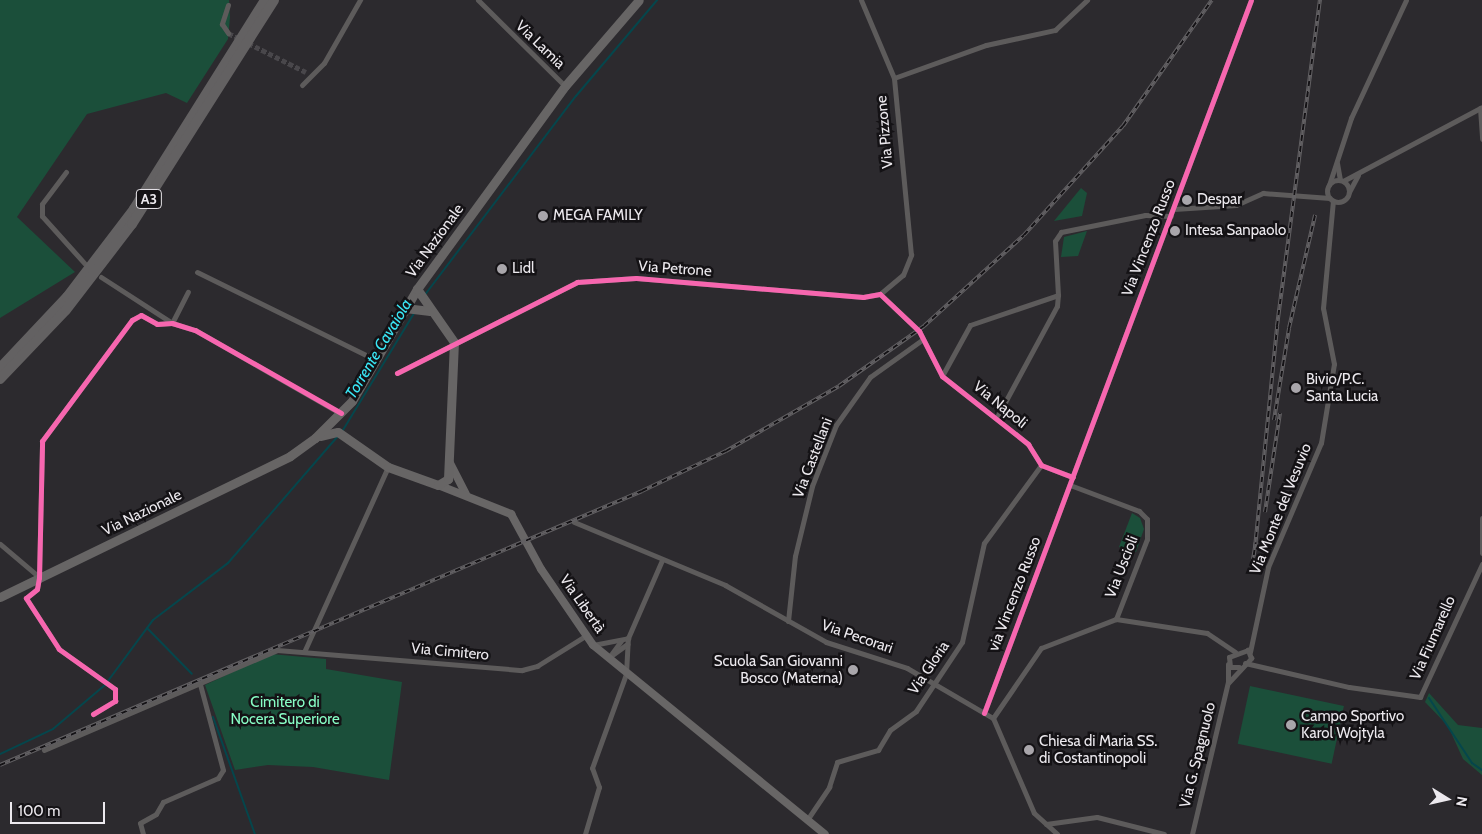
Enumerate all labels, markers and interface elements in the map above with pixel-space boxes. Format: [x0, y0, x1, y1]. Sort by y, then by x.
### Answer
street label: Via Lamia [512, 17, 568, 73]
street label: Via Pizzone [873, 95, 897, 169]
street label: Via Vincenzo Russo [1118, 177, 1180, 299]
road number: A3 [135, 188, 163, 210]
place label: Despar [1197, 191, 1242, 209]
marker: Despar [1181, 194, 1193, 206]
street label: Via Nazionale [402, 201, 468, 281]
place label: MEGA FAMILY [553, 207, 643, 225]
marker: MEGA FAMILY [537, 210, 549, 222]
place label: Intesa Sanpaolo [1185, 222, 1286, 240]
marker: Intesa Sanpaolo [1169, 225, 1181, 237]
street label: Via Petrone [638, 257, 712, 281]
place label: Lidl [512, 260, 535, 278]
marker: Lidl [496, 263, 508, 275]
water label: Torrente Cavaiola [342, 296, 416, 402]
place label: Bivio/P.C. Santa Lucia [1306, 370, 1378, 405]
street label: Via Napoli [969, 378, 1031, 432]
marker: Bivio/P.C. Santa Lucia [1290, 382, 1302, 394]
street label: Via Castellani [789, 415, 837, 501]
street label: Via Monte del Vesuvio [1246, 441, 1316, 577]
street label: Via Nazionale [99, 486, 185, 540]
street label: Via Uscioli [1102, 533, 1142, 601]
street label: via Vincenzo Russo [985, 534, 1045, 654]
street label: Via Libertà [555, 571, 609, 637]
street label: Via Fiumarello [1406, 593, 1460, 683]
street label: Via Pecorari [819, 616, 895, 658]
street label: Via Gloria [905, 638, 953, 698]
street label: Via Cimitero [410, 640, 490, 664]
place label: Scuola San Giovanni Bosco (Materna) [714, 652, 843, 687]
marker: Scuola San Giovanni Bosco (Materna) [847, 664, 859, 676]
park label: Cimitero di Nocera Superiore [230, 693, 340, 728]
street label: Via G. Spagnuolo [1176, 700, 1220, 810]
place label: Campo Sportivo Karol Wojtyla [1301, 707, 1404, 742]
marker: Campo Sportivo Karol Wojtyla [1285, 719, 1297, 731]
place label: Chiesa di Maria SS. di Costantinopoli [1039, 732, 1157, 767]
marker: Chiesa di Maria SS. di Costantinopoli [1023, 744, 1035, 756]
north arrow [1422, 774, 1472, 824]
scale bar [12, 792, 108, 824]
text: N [1452, 795, 1471, 808]
text: 100 m [18, 802, 60, 820]

